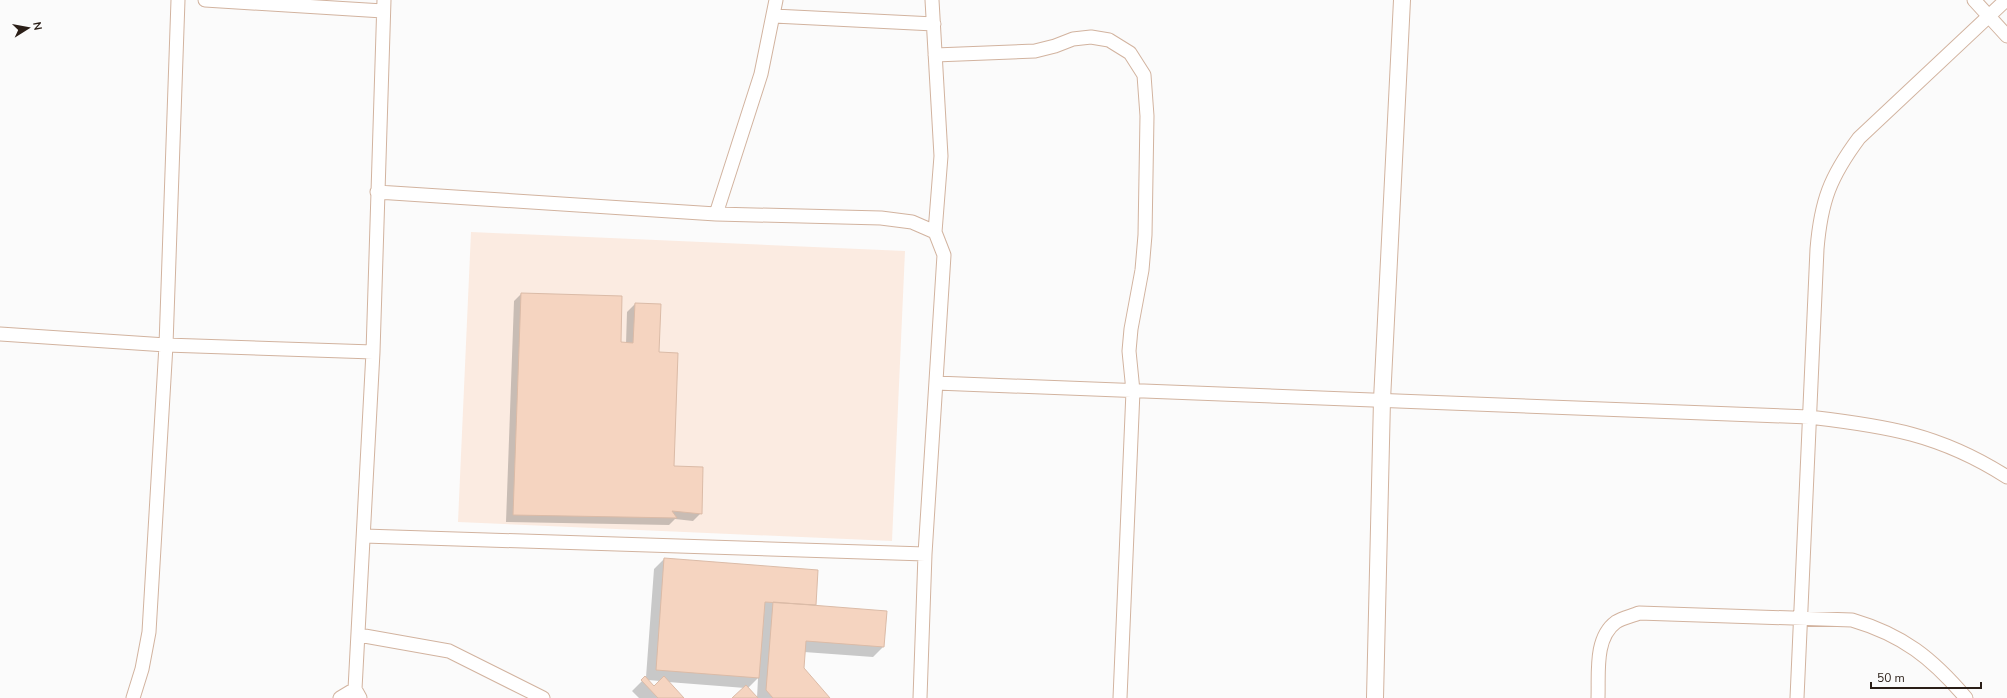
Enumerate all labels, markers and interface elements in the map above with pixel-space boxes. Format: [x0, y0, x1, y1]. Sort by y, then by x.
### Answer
north arrow [8, 8, 48, 48]
text: N [29, 21, 45, 32]
scale bar [1871, 664, 1981, 690]
text: 50 m [1877, 670, 1905, 686]

